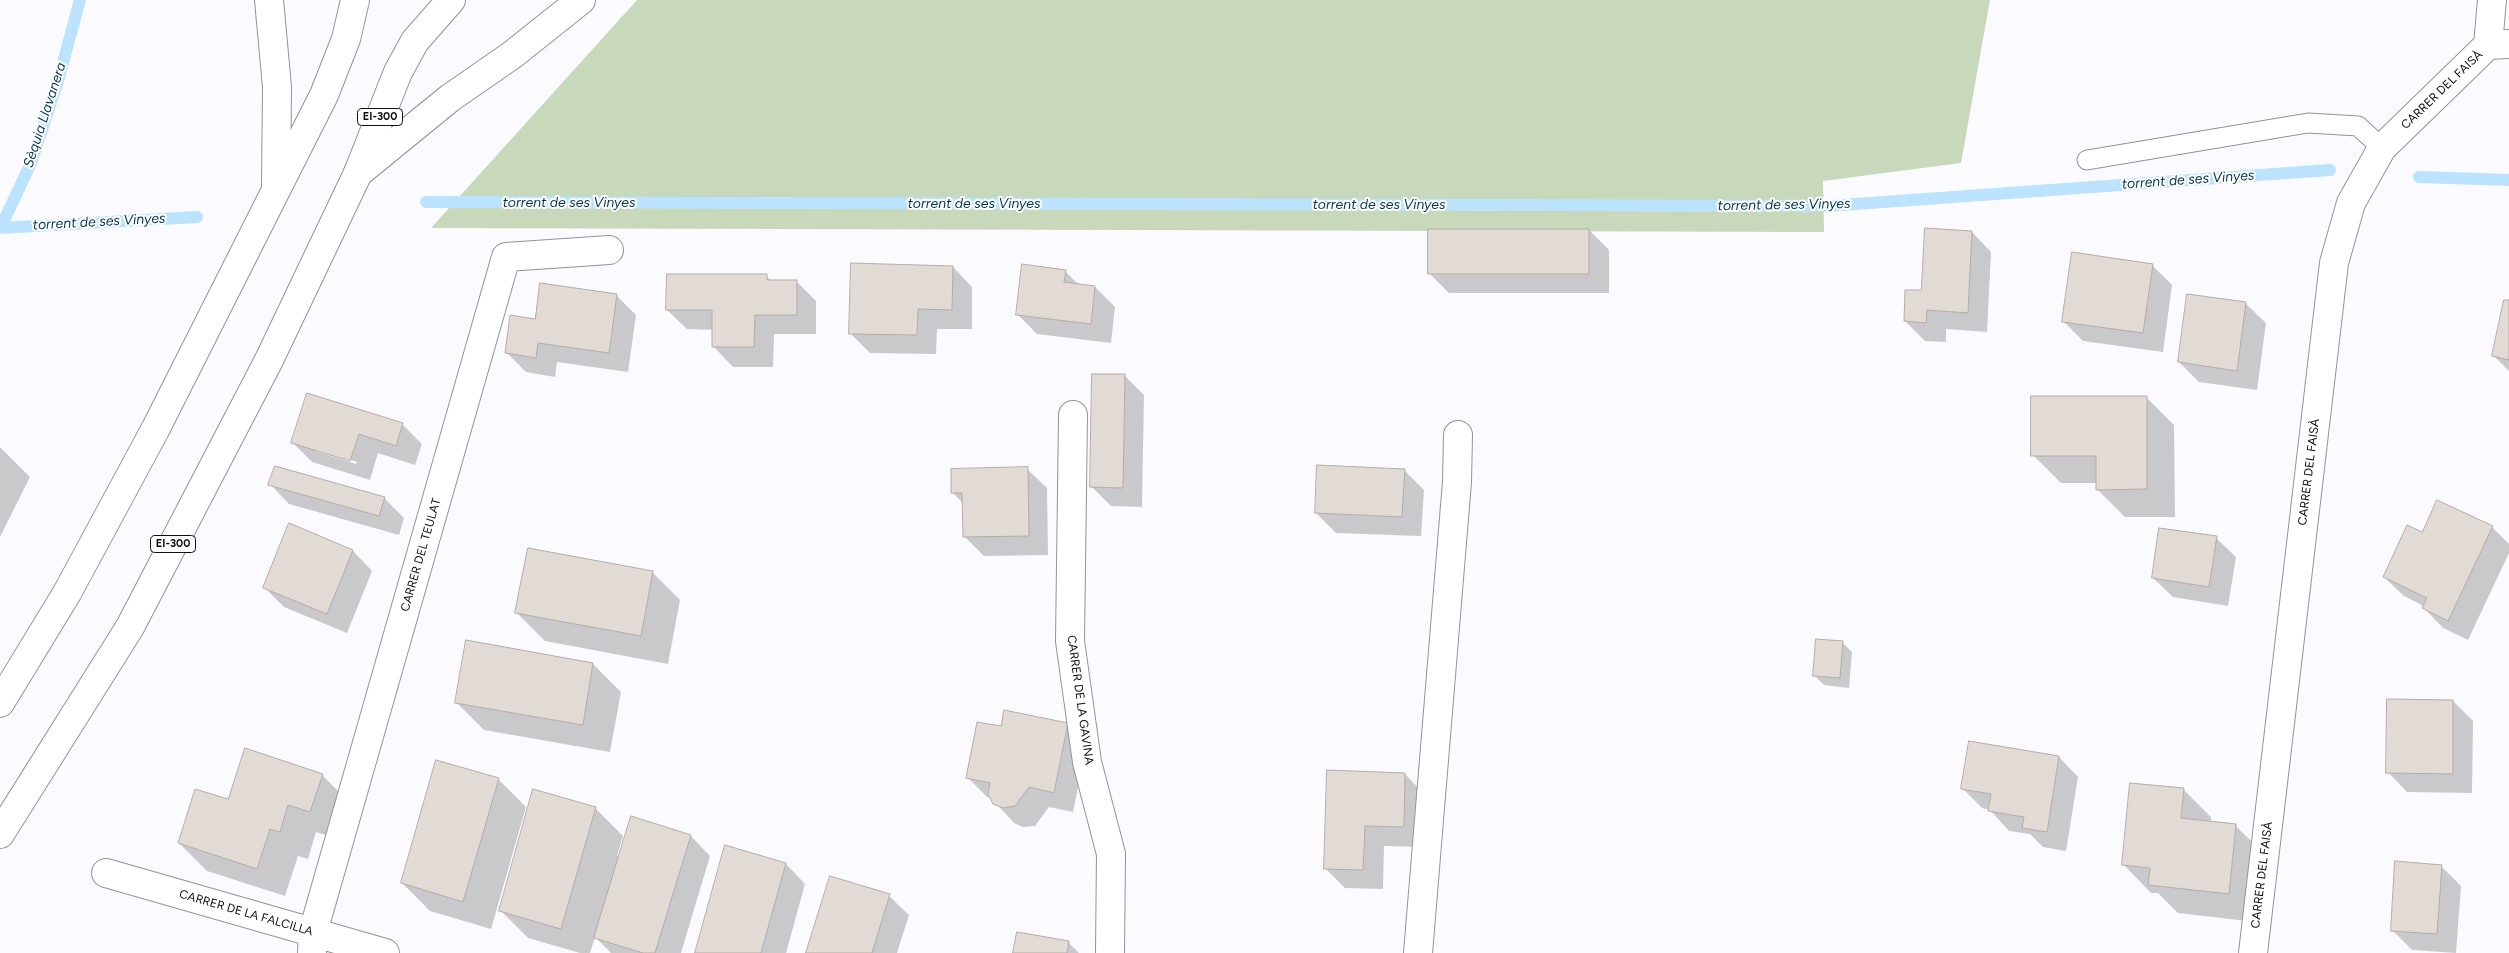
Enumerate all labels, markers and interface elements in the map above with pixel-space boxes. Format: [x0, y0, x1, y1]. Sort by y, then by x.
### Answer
street label: CARRER DEL FAISÀ [2398, 48, 2486, 132]
water label: Sèquia Llavanera [20, 60, 70, 170]
road number: EI-300 [358, 108, 402, 125]
water label: torrent de ses Vinyes [2121, 167, 2255, 193]
water label: torrent de ses Vinyes [502, 195, 636, 211]
water label: torrent de ses Vinyes [1717, 195, 1851, 215]
water label: torrent de ses Vinyes [907, 196, 1041, 212]
water label: torrent de ses Vinyes [1312, 197, 1446, 213]
water label: torrent de ses Vinyes [32, 210, 166, 234]
street label: CARRER DEL FAISÀ [2295, 418, 2323, 526]
street label: CARRER DEL TEULAT [398, 497, 444, 613]
road number: EI-300 [150, 536, 196, 552]
street label: CARRER DE LA GAVINA [1064, 634, 1096, 766]
street label: CARRER DEL FAISÀ [2248, 821, 2276, 929]
street label: CARRER DE LA FALCILLA [177, 887, 315, 939]

